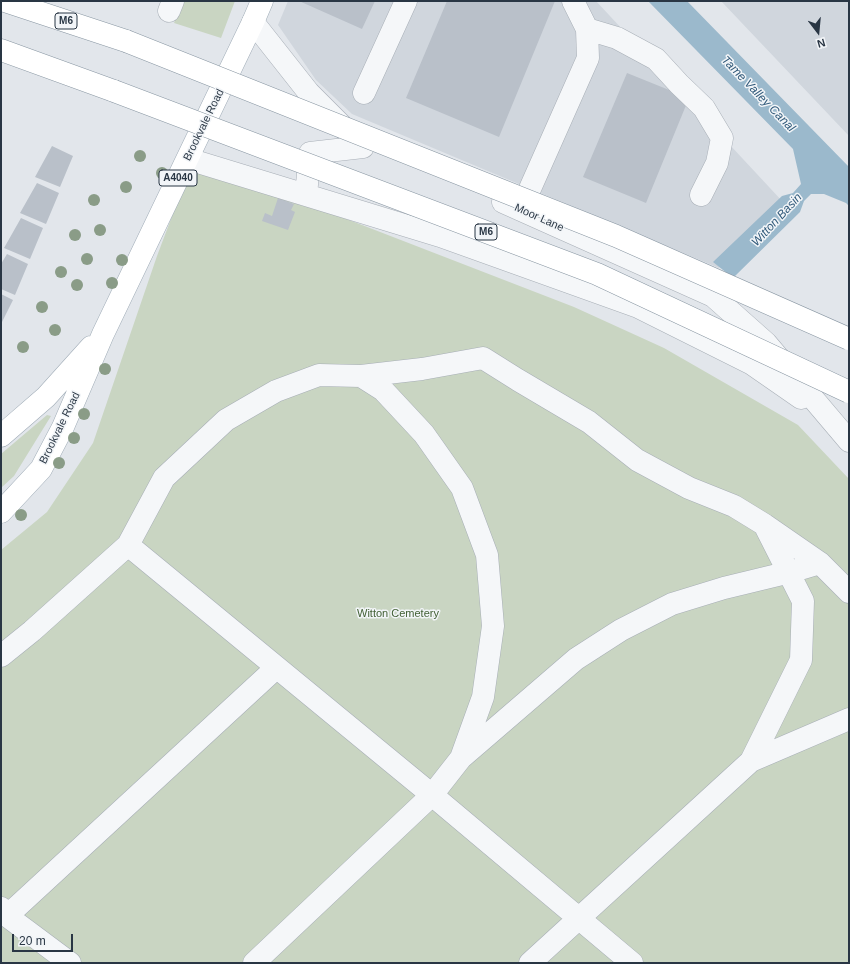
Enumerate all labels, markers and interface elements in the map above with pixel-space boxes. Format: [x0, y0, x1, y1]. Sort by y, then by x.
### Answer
north arrow [798, 12, 838, 52]
road number: M6 [55, 13, 77, 29]
text: N [816, 37, 827, 50]
water label: Tame Valley Canal [718, 53, 798, 135]
street label: Brookvale Road [181, 87, 227, 163]
road number: A4040 [159, 170, 197, 186]
water label: Witton Basin [749, 190, 805, 250]
street label: Moor Lane [512, 201, 566, 235]
road number: M6 [475, 224, 497, 240]
street label: Brookvale Road [37, 390, 83, 466]
park label: Witton Cemetery [357, 607, 439, 621]
scale bar [14, 926, 75, 952]
text: 20 m [19, 934, 46, 948]

